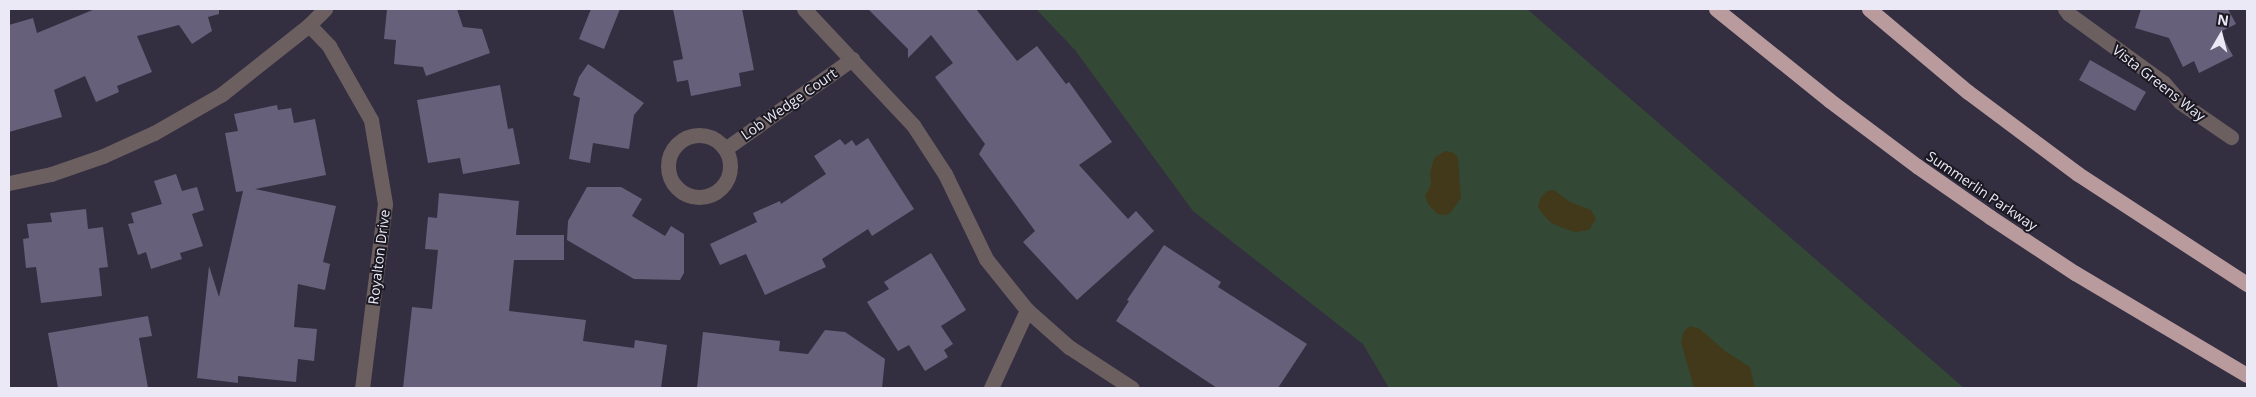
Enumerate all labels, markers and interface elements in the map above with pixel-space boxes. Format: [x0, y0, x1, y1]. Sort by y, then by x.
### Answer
text: N [2216, 9, 2230, 30]
north arrow [2196, 10, 2246, 60]
street label: Vista Greens Way [2109, 42, 2209, 124]
street label: Lob Wedge Court [738, 65, 840, 143]
street label: Summerlin Parkway [1923, 148, 2041, 234]
street label: Royalton Drive [365, 209, 393, 305]

